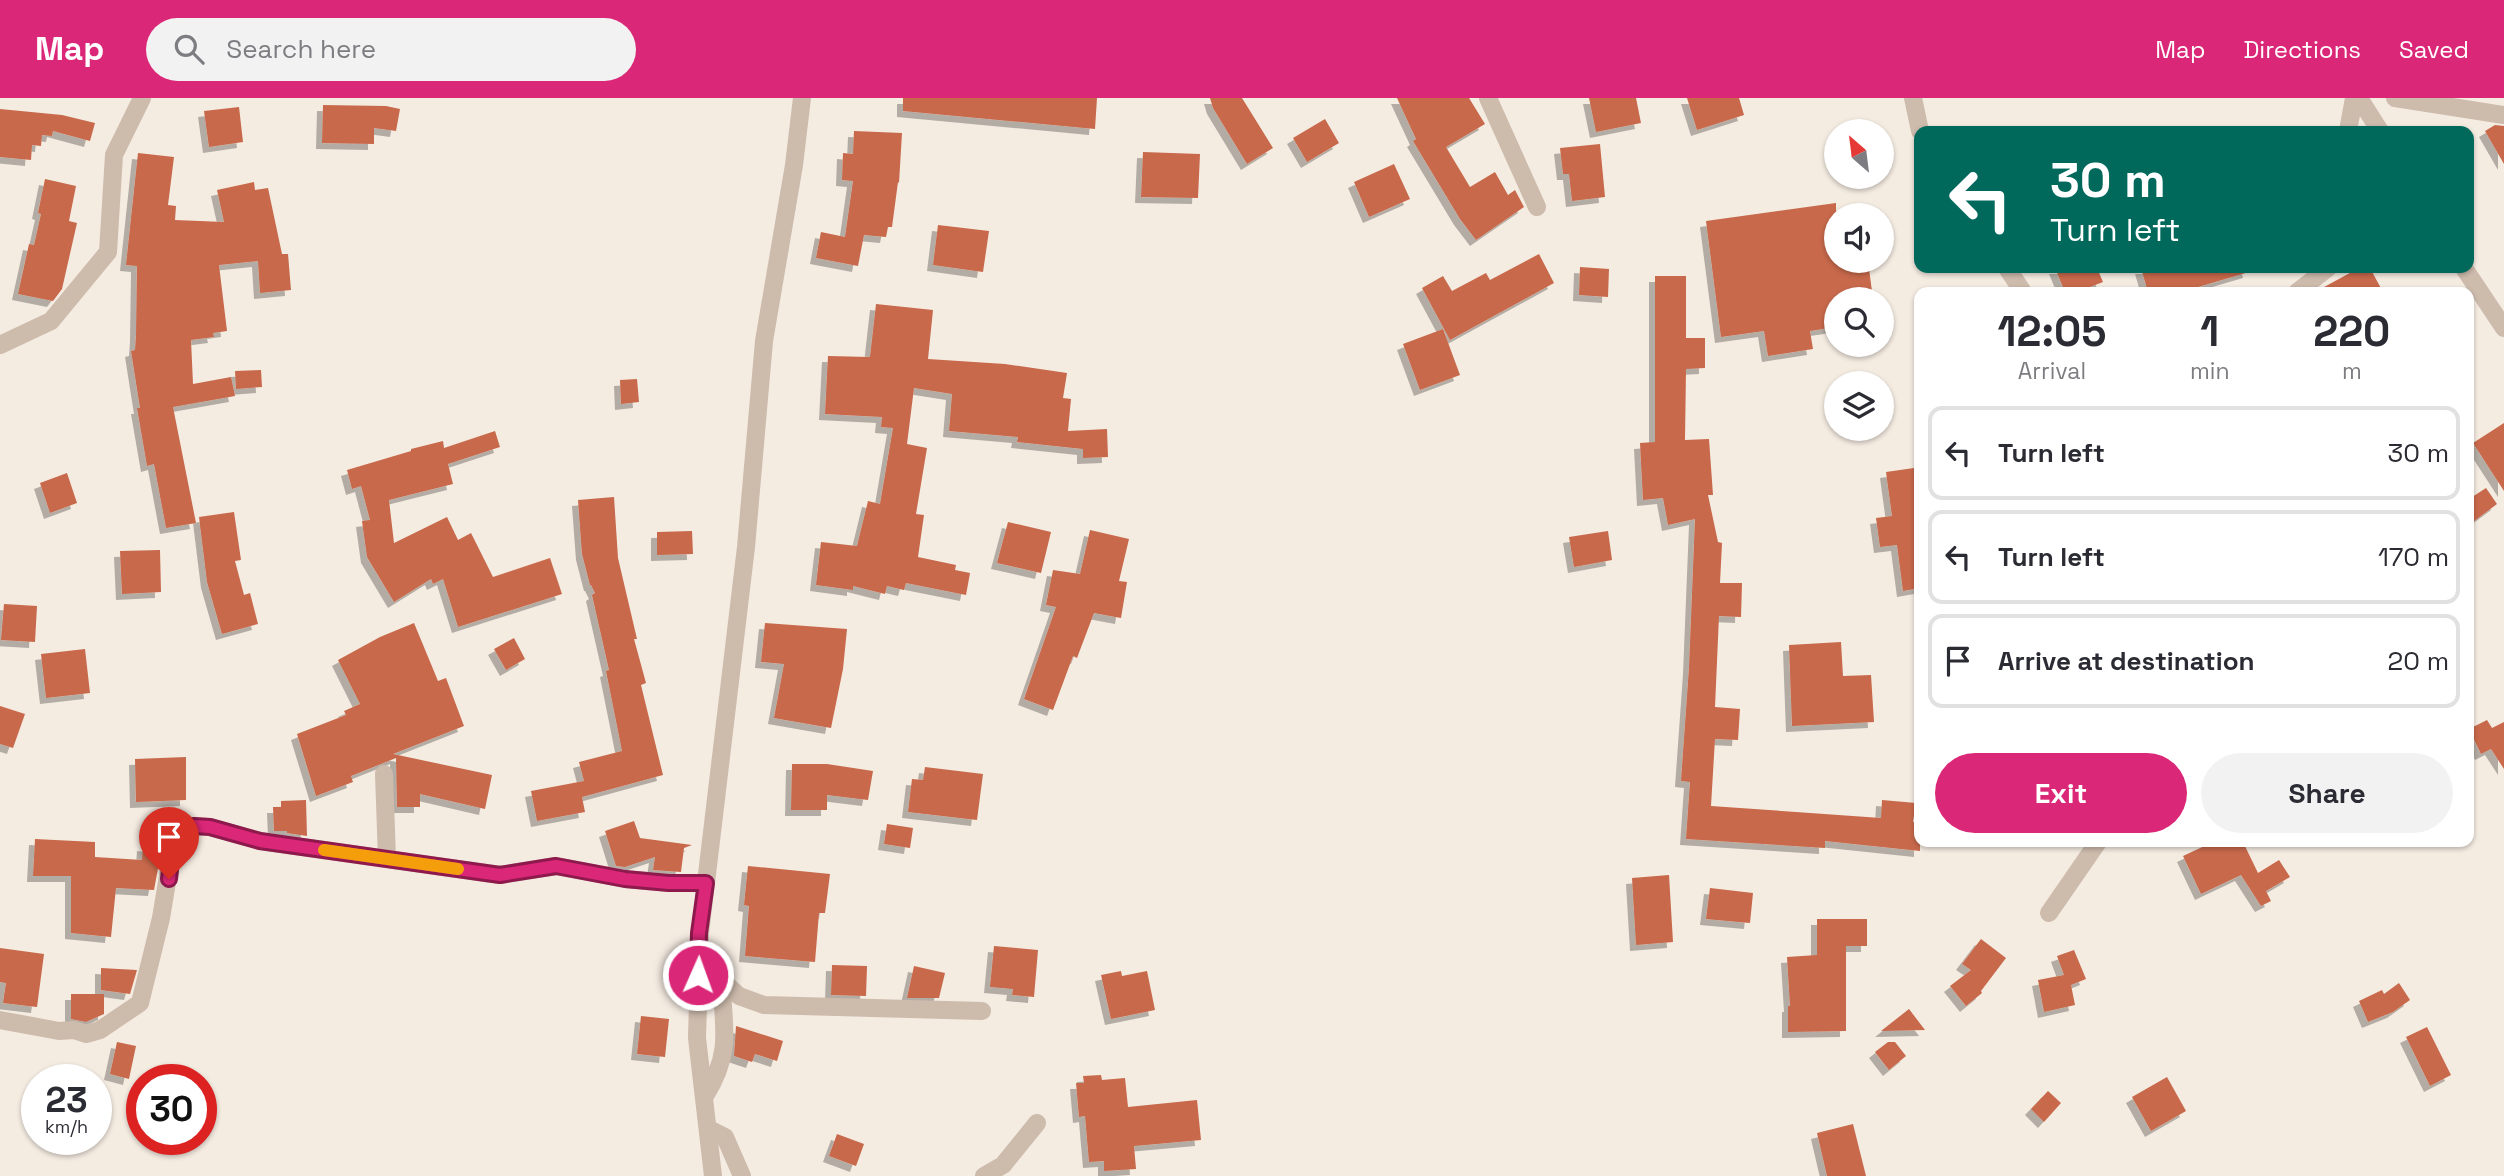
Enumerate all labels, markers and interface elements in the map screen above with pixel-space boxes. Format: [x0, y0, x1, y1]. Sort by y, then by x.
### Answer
search box [146, 18, 636, 81]
text: Map [35, 28, 104, 70]
icon: search [170, 30, 208, 68]
text: Search here [226, 32, 376, 66]
text: Map [2155, 34, 2205, 65]
text: Directions [2243, 34, 2361, 65]
text: Saved [2399, 34, 2469, 65]
north arrow [1824, 119, 1894, 189]
map controls [1824, 119, 1894, 441]
text: 30 m [2050, 149, 2166, 211]
icon: left [1935, 154, 2026, 245]
button: sound [1824, 203, 1894, 273]
text: Turn left [2050, 210, 2180, 250]
button: search [1824, 287, 1894, 357]
text: 12:05 [1998, 305, 2106, 358]
text: 1 [2200, 305, 2219, 358]
text: 220 [2313, 305, 2390, 358]
text: Arrival [2018, 356, 2086, 386]
text: min [2190, 356, 2230, 386]
text: m [2342, 356, 2362, 386]
button: layers [1824, 371, 1894, 441]
icon: left [1939, 434, 1977, 472]
text: Turn left [1998, 436, 2105, 470]
text: 30 m [2388, 436, 2449, 470]
icon: left [1939, 538, 1977, 576]
text: Turn left [1998, 540, 2105, 574]
text: 170 m [2378, 540, 2449, 574]
icon: arrive [1939, 642, 1977, 680]
text: Arrive at destination [1998, 644, 2255, 678]
text: 20 m [2388, 644, 2449, 678]
button: Exit [1935, 753, 2187, 833]
button: Share [2201, 753, 2453, 833]
pin [139, 807, 199, 879]
icon: arrive [150, 818, 188, 856]
position arrow [661, 938, 735, 1012]
speed limit sign: 30 [126, 1064, 217, 1155]
text: 23 [45, 1078, 88, 1122]
text: km/h [45, 1115, 88, 1138]

